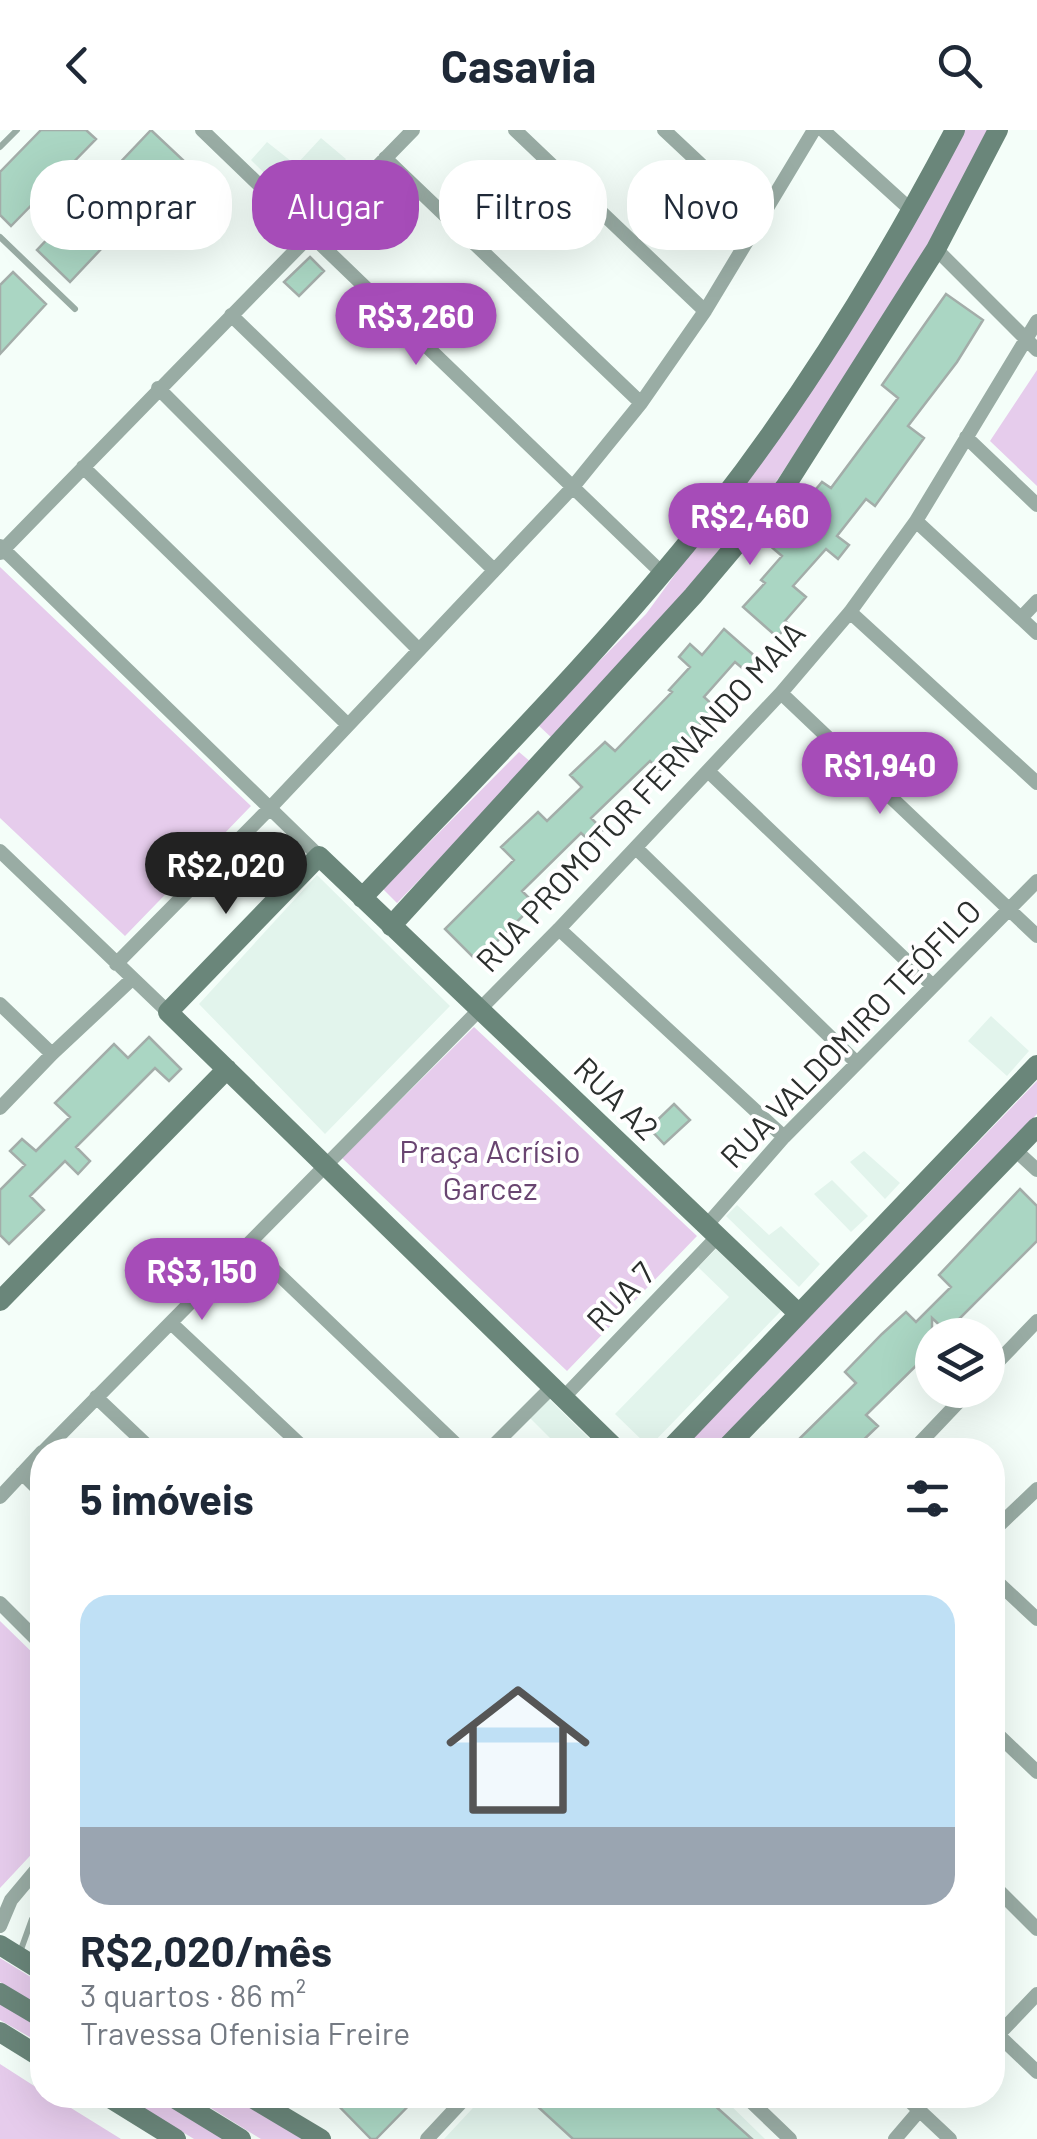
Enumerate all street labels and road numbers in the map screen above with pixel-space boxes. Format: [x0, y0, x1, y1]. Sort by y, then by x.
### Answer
street label: RUA PROMOTOR FERNANDO MAIA [467, 613, 812, 979]
street label: RUA VALDOMIRO TEÓFILO [712, 891, 988, 1175]
street label: RUA A2 [567, 1048, 667, 1147]
street label: RUA 7 [578, 1253, 661, 1338]

